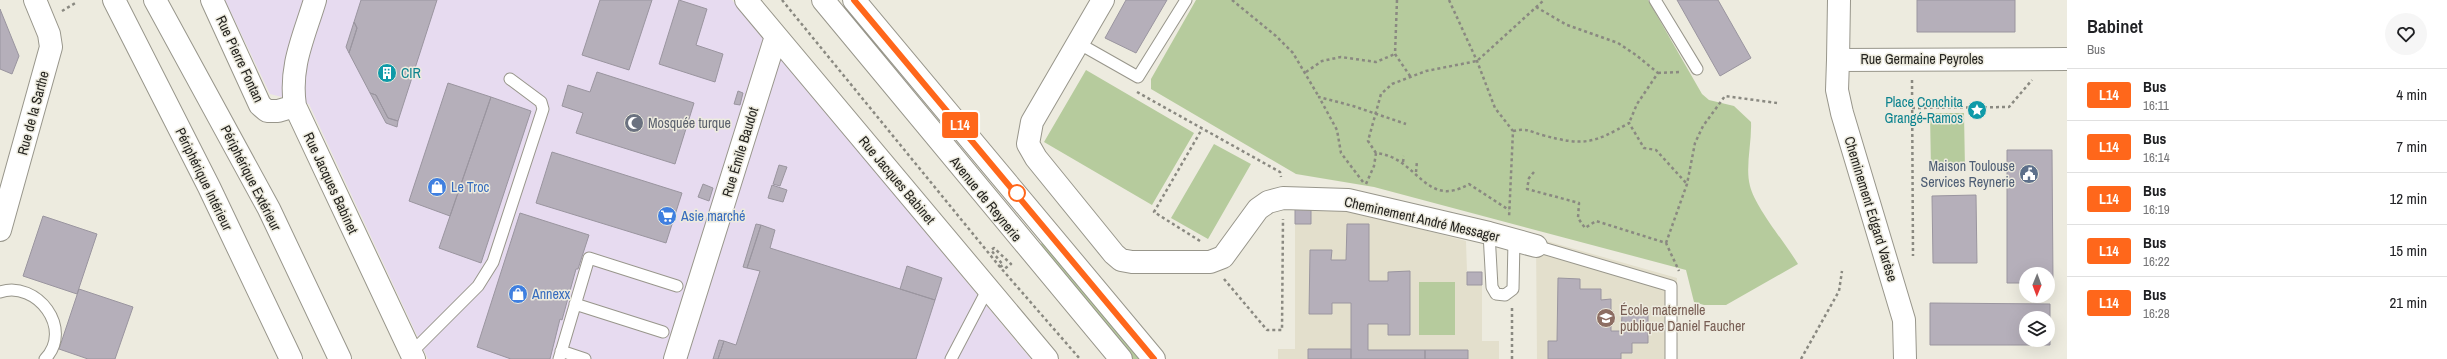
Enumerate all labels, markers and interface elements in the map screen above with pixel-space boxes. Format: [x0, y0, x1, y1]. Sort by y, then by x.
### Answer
street label: Rue Pierre Fontan [212, 13, 268, 105]
text: Babinet [2087, 13, 2143, 39]
button: heart [2385, 13, 2427, 55]
text: Bus [2087, 41, 2105, 58]
street label: Rue Germaine Peyroles [1860, 50, 1984, 68]
building icon: CIR [376, 62, 398, 84]
place label: CIR [401, 64, 421, 82]
street label: Rue de la Sarthe [13, 69, 53, 157]
text: Bus [2143, 76, 2166, 97]
text: 4 min [2396, 84, 2427, 105]
text: L14 [2099, 86, 2119, 104]
place label: Place Conchita Grangé-Ramos [1885, 93, 1964, 127]
text: 16:11 [2143, 97, 2169, 114]
place icon: Place Conchita Grangé-Ramos [1966, 99, 1988, 121]
street label: Rue Émile Baudot [718, 105, 762, 199]
mosque icon: Mosquée turque [623, 112, 645, 134]
line badge: L14 [937, 112, 983, 138]
place label: Mosquée turque [648, 114, 731, 132]
text: L14 [950, 116, 970, 134]
street label: Périphérique Extérieur [217, 122, 285, 234]
street label: Périphérique Intérieur [171, 125, 237, 234]
text: Bus [2143, 128, 2166, 149]
street label: Rue Jacques Babinet [300, 129, 362, 237]
street label: Rue Jacques Babinet [855, 132, 939, 228]
street label: Cheminement Edgard Varèse [1840, 134, 1902, 284]
text: 7 min [2396, 136, 2427, 157]
text: L14 [2099, 138, 2119, 156]
text: 16:14 [2143, 149, 2170, 166]
street label: Avenue de Reynerie [946, 152, 1026, 245]
place label: Maison Toulouse Services Reynerie [1921, 157, 2015, 191]
public building icon: Maison Toulouse Services Reynerie [2018, 163, 2040, 185]
shop icon: Le Troc [426, 176, 448, 198]
place label: Le Troc [451, 178, 490, 196]
text: Bus [2143, 180, 2166, 201]
unlabelled marker [1008, 184, 1026, 202]
text: 12 min [2389, 188, 2427, 209]
text: L14 [2099, 190, 2119, 208]
street label: Cheminement André Messager [1343, 192, 1502, 246]
text: 16:19 [2143, 201, 2170, 218]
supermarket icon: Asie marché [656, 205, 678, 227]
place label: Asie marché [680, 207, 745, 225]
text: Bus [2143, 232, 2166, 253]
text: 15 min [2389, 240, 2427, 261]
text: L14 [2099, 242, 2119, 260]
text: 16:22 [2143, 253, 2170, 270]
north arrow [2019, 267, 2055, 303]
map controls [2019, 267, 2055, 347]
shop icon: Annexx [507, 283, 529, 305]
text: Bus [2143, 284, 2166, 305]
place label: Annexx [531, 285, 571, 303]
text: 21 min [2389, 292, 2427, 313]
text: L14 [2099, 294, 2119, 312]
place label: École maternelle publique Daniel Faucher [1620, 301, 1745, 335]
text: 16:28 [2143, 305, 2170, 322]
school or university icon: École maternelle publique Daniel Faucher [1595, 307, 1617, 329]
button: layers [2019, 311, 2055, 347]

